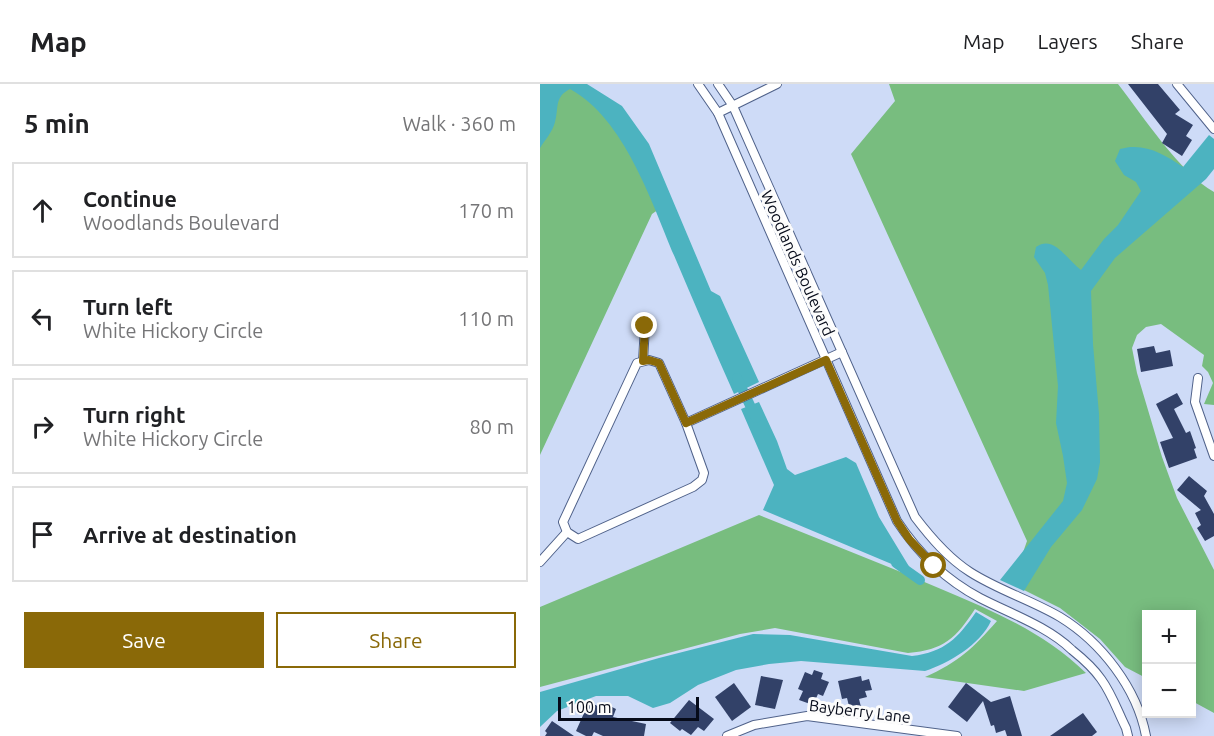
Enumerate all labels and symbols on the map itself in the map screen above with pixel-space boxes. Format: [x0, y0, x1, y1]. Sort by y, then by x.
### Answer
street label: Woodlands Boulevard [758, 187, 838, 339]
route end [631, 312, 657, 338]
route start [920, 552, 946, 578]
scale bar [558, 694, 699, 722]
street label: Bayberry Lane [808, 696, 912, 726]

